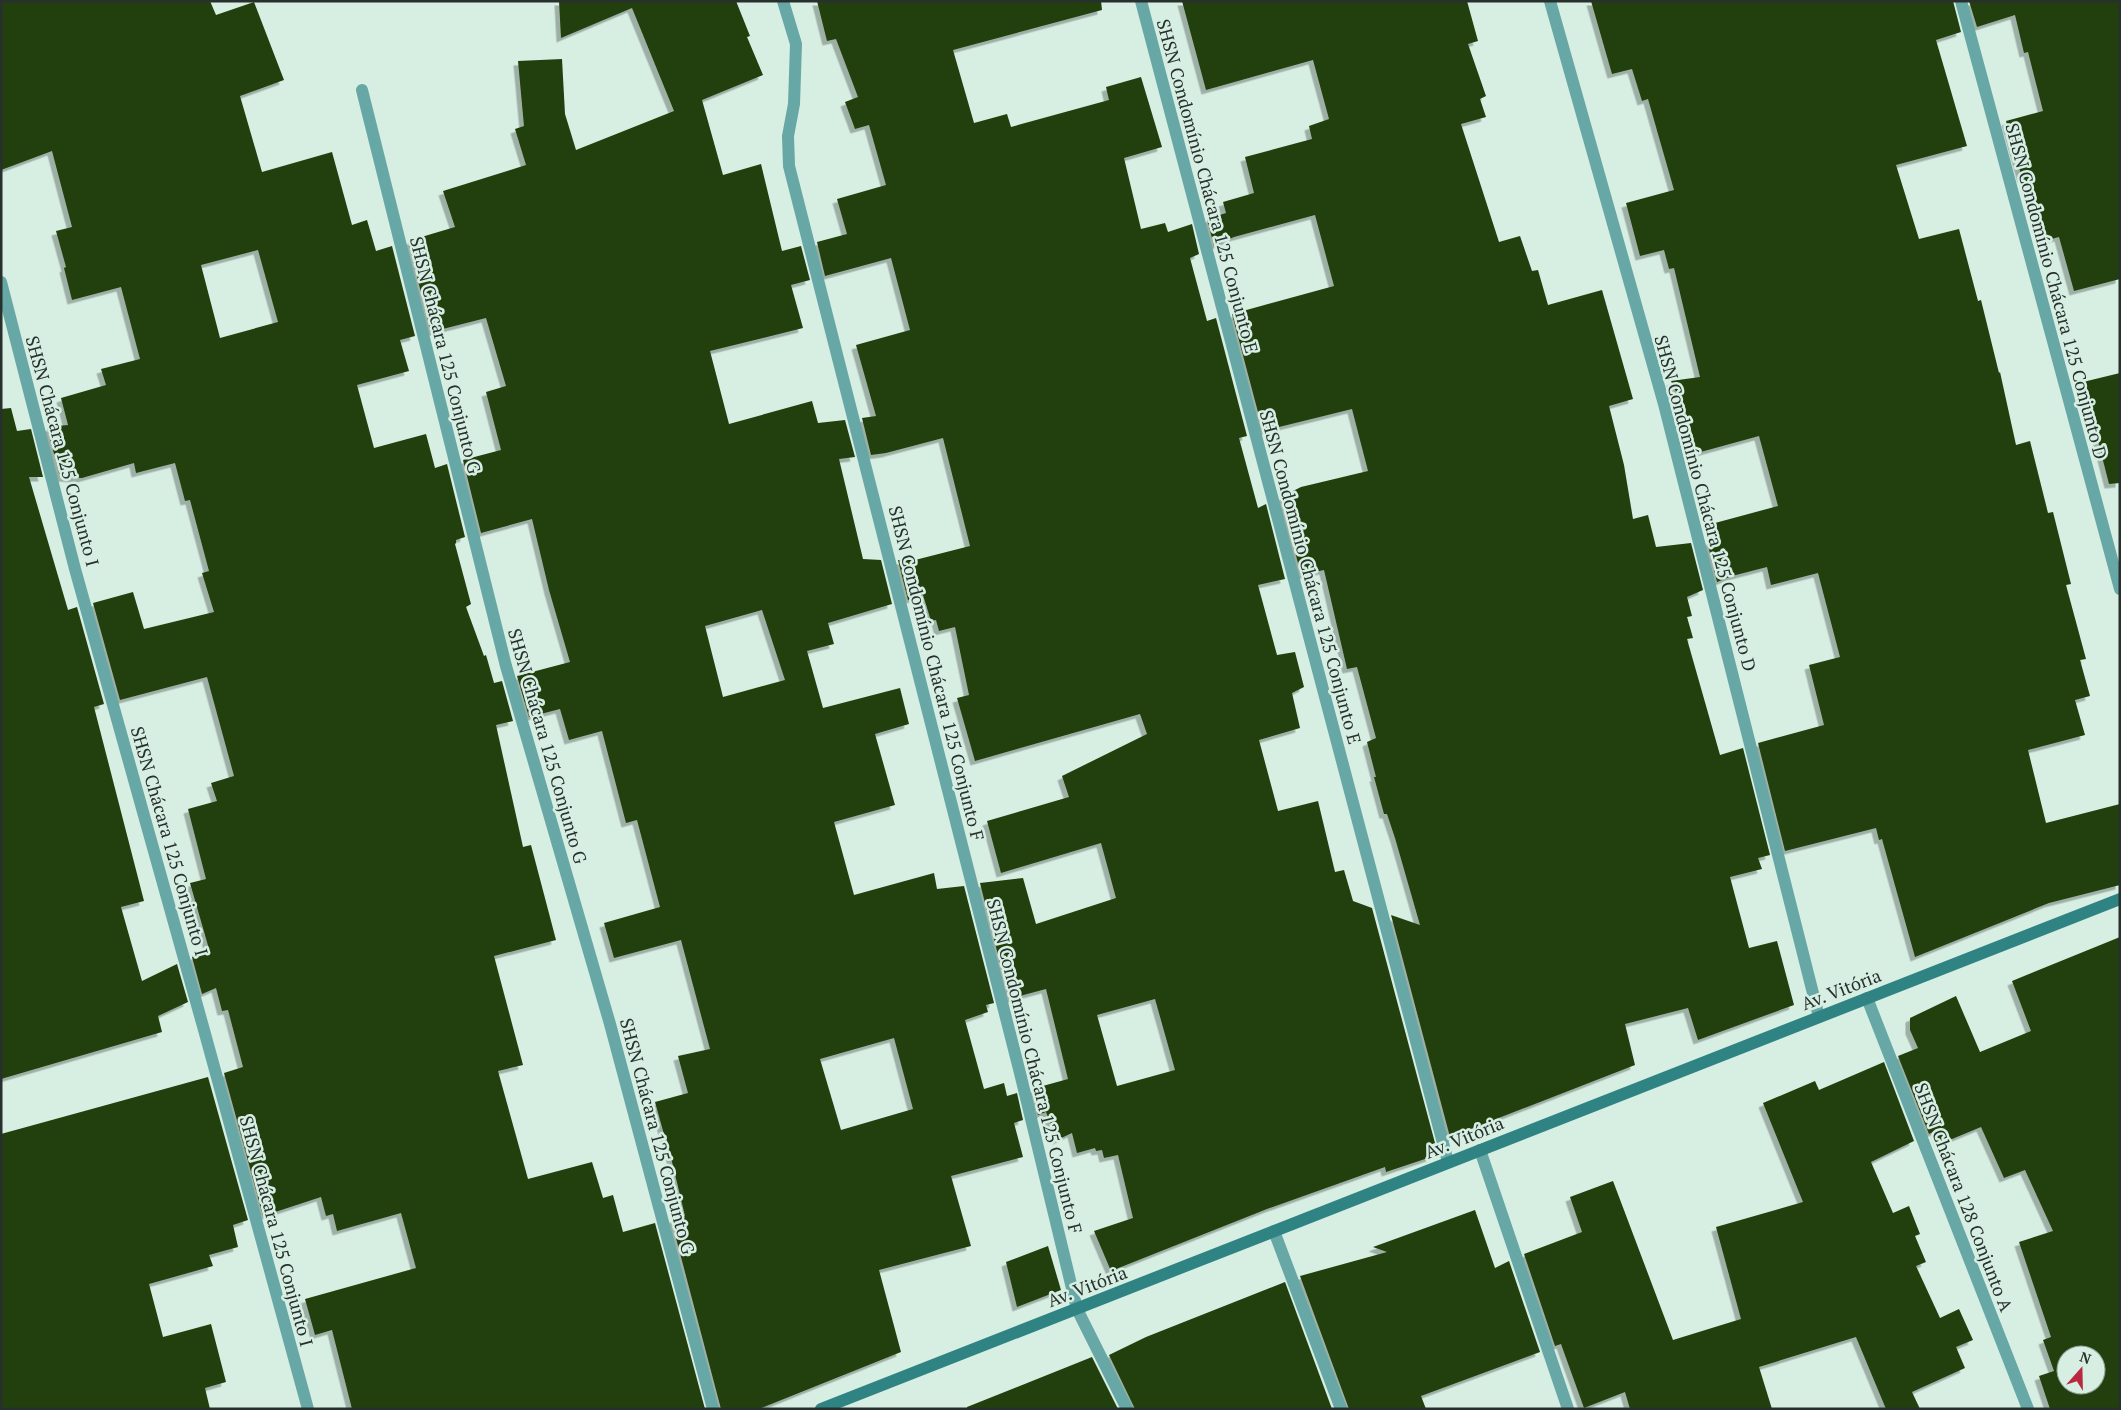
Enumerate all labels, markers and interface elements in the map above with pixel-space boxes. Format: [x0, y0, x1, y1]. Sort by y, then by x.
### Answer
street label: SHSN Condomínio Chácara 125 Conjunto E [1152, 16, 1264, 356]
street label: SHSN Condomínio Chácara 125 Conjunto D [2000, 120, 2114, 462]
street label: SHSN Chácara 125 Conjunto G [405, 234, 487, 477]
street label: SHSN Condomínio Chácara 125 Conjunto D [1649, 332, 1763, 674]
street label: SHSN Chácara 125 Conjunto I [21, 333, 105, 569]
street label: SHSN Condomínio Chácara 125 Conjunto E [1255, 407, 1367, 747]
street label: SHSN Condomínio Chácara 125 Conjunto F [884, 503, 990, 843]
street label: SHSN Chácara 125 Conjunto G [503, 626, 593, 867]
street label: SHSN Chácara 125 Conjunto I [126, 724, 214, 958]
street label: SHSN Condomínio Chácara 125 Conjunto F [982, 896, 1088, 1236]
street label: Av. Vitória [1798, 963, 1884, 1015]
street label: SHSN Chácara 125 Conjunto G [615, 1015, 701, 1257]
street label: SHSN Chácara 128 Conjunto A [1909, 1079, 2019, 1315]
street label: Av. Vitória [1421, 1110, 1507, 1164]
street label: SHSN Chácara 125 Conjunto I [235, 1113, 319, 1349]
street label: Av. Vitória [1044, 1260, 1130, 1312]
north arrow [2056, 1345, 2106, 1395]
text: N [2077, 1347, 2094, 1368]

